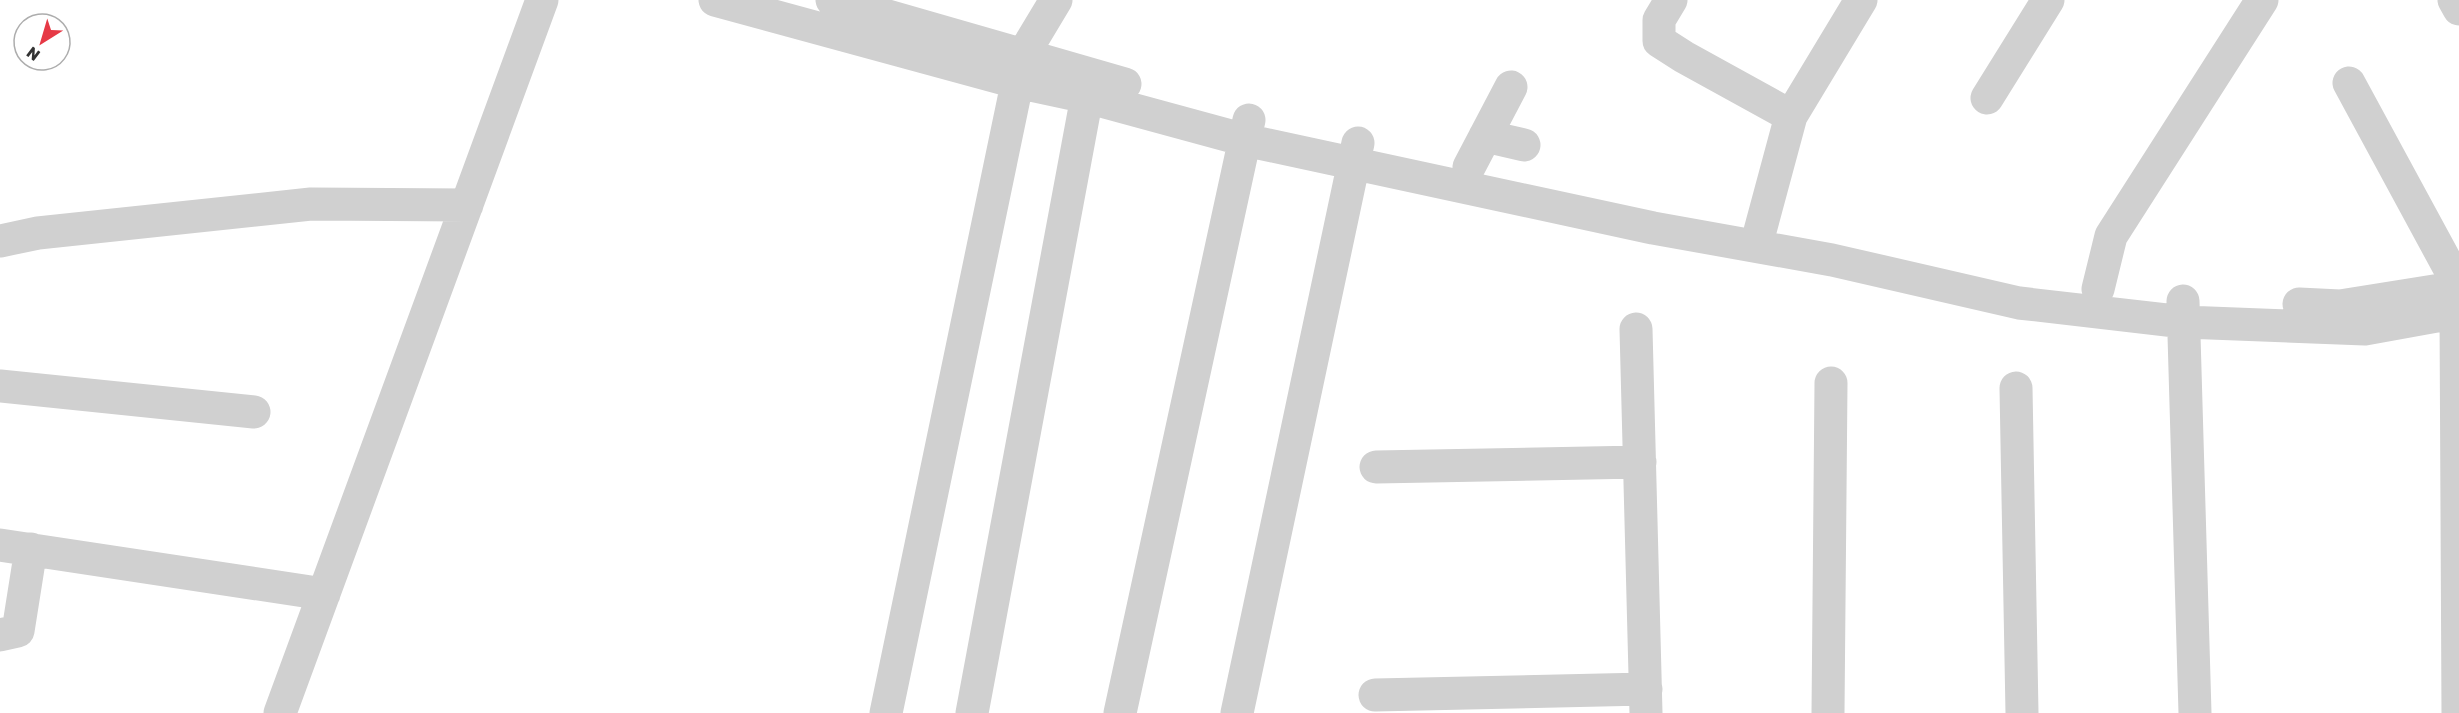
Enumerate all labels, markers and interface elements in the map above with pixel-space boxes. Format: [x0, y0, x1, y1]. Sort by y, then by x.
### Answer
north arrow [12, 12, 72, 72]
text: N [23, 43, 44, 65]

